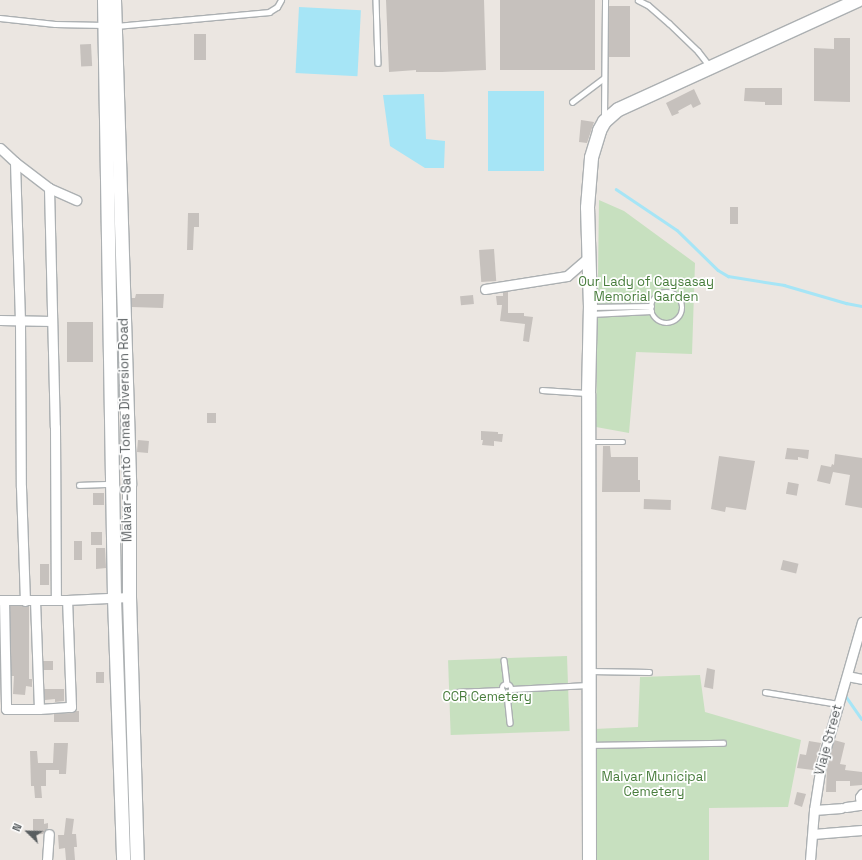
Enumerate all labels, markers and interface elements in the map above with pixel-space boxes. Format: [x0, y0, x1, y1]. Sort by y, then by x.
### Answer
park label: Our Lady of Caysasay Memorial Garden [578, 275, 714, 306]
street label: Malvar–Santo Tomas Diversion Road [116, 318, 136, 542]
park label: CCR Cemetery [442, 689, 532, 705]
street label: Viaje Street [812, 703, 846, 777]
park label: Malvar Municipal Cemetery [602, 770, 706, 801]
north arrow [8, 812, 48, 852]
text: N [9, 821, 25, 833]

